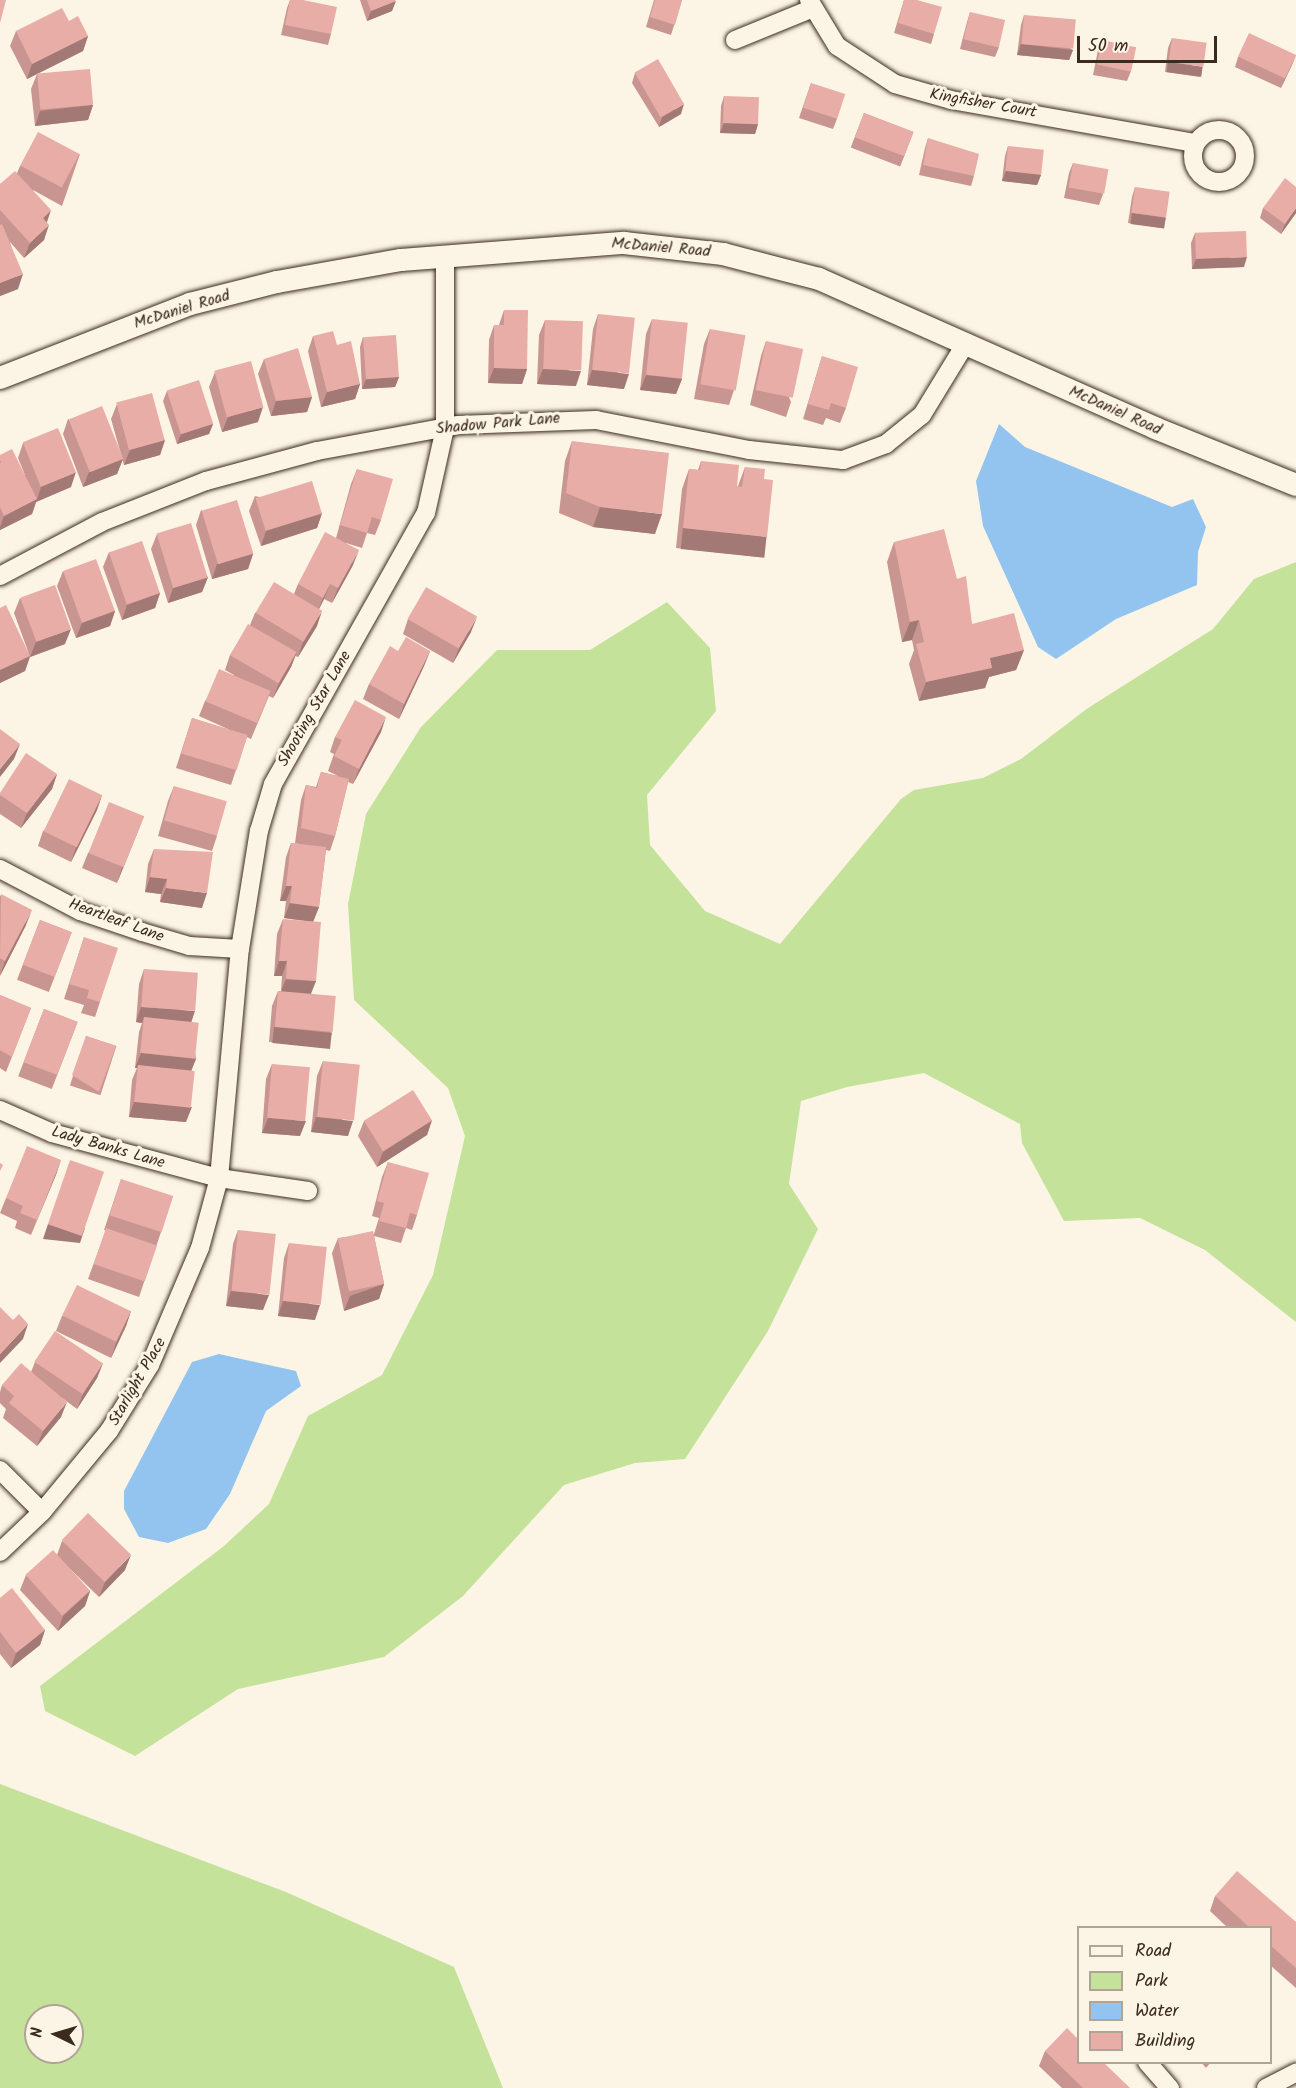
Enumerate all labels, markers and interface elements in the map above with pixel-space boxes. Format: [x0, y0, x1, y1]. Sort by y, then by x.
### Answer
scale bar [1080, 24, 1220, 62]
text: 50 m [1088, 32, 1128, 61]
street label: Kingfisher Court [928, 85, 1038, 123]
street label: McDaniel Road [611, 234, 711, 262]
street label: McDaniel Road [132, 286, 232, 334]
street label: McDaniel Road [1066, 382, 1164, 440]
street label: Shadow Park Lane [435, 409, 561, 439]
street label: Shooting Star Lane [274, 648, 356, 770]
street label: Heartleaf Lane [66, 895, 166, 947]
street label: Lady Banks Lane [49, 1123, 167, 1173]
street label: Starlight Place [105, 1335, 171, 1429]
legend [1077, 1926, 1272, 2064]
text: Road [1135, 1937, 1171, 1966]
text: Park [1135, 1967, 1168, 1996]
text: Water [1135, 1997, 1179, 2026]
north arrow [24, 2004, 84, 2064]
text: N [25, 2026, 50, 2039]
text: Building [1135, 2027, 1195, 2056]

